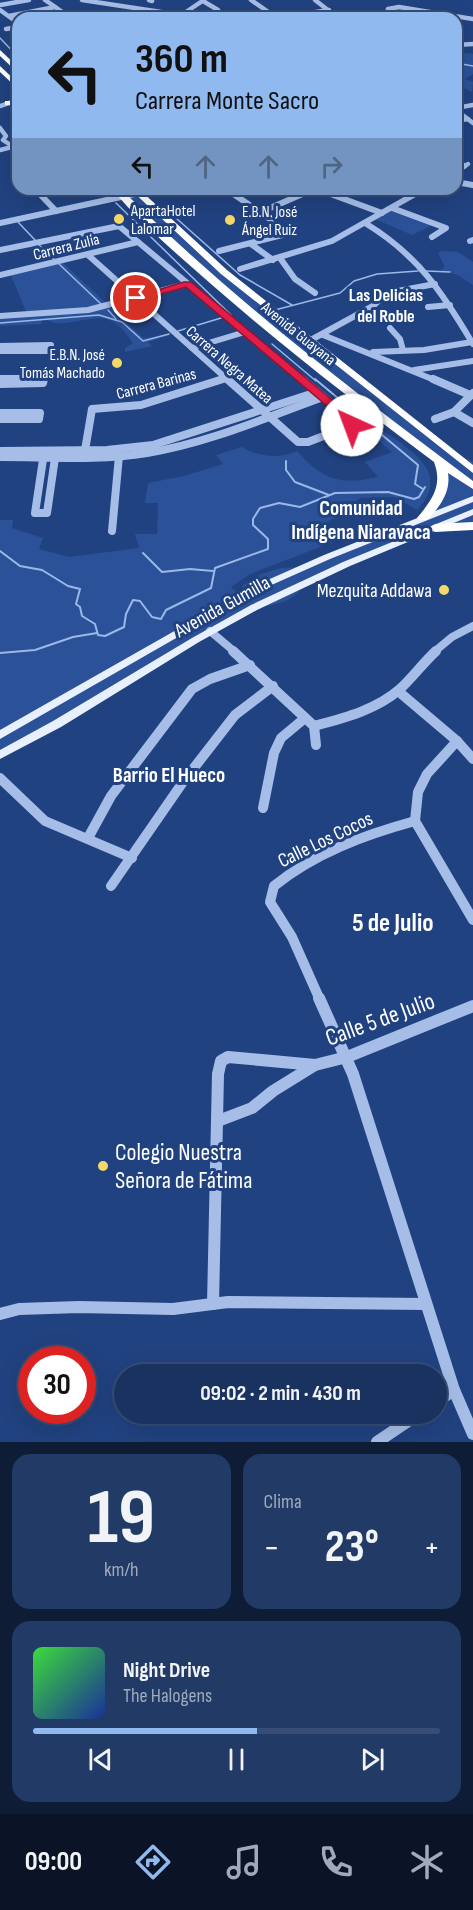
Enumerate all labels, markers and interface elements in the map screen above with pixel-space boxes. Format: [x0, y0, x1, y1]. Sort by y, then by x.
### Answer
text: 360 m [135, 34, 228, 85]
icon: left [36, 36, 114, 114]
text: Carrera Monte Sacro [135, 85, 319, 117]
icon: left [126, 150, 159, 183]
icon: ahead [189, 150, 222, 183]
icon: ahead [252, 150, 285, 183]
icon: right [315, 150, 348, 183]
place label: ApartaHotel Lalomar [130, 202, 196, 239]
place label: E.B.N. José Ángel Ruiz [241, 203, 297, 240]
marker: ApartaHotel Lalomar [112, 212, 126, 226]
marker: E.B.N. José Ángel Ruiz [223, 213, 237, 227]
street label: Carrera Zulia [31, 230, 101, 265]
pin [110, 272, 161, 323]
icon: arrive [119, 281, 152, 314]
district label: Las Delicias del Roble [349, 285, 423, 327]
street label: Avenida Guayana [256, 298, 339, 370]
street label: Carrera Negra Matea [182, 322, 276, 408]
place label: E.B.N. José Tomás Machado [20, 346, 105, 383]
marker: E.B.N. José Tomás Machado [110, 356, 124, 370]
street label: Carrera Barinas [114, 365, 199, 404]
position arrow [320, 393, 384, 457]
district label: Comunidad Indígena Niaravaca [291, 496, 431, 545]
street label: Avenida Gumilla [170, 571, 274, 643]
place label: Mezquita Addawa [317, 579, 432, 603]
marker: Mezquita Addawa [437, 583, 451, 597]
district label: Barrio El Hueco [113, 763, 225, 788]
street label: Calle Los Cocos [274, 807, 377, 873]
district label: 5 de Julio [352, 908, 434, 939]
street label: Calle 5 de Julio [322, 986, 439, 1053]
place label: Colegio Nuestra Señora de Fátima [115, 1138, 253, 1195]
marker: Colegio Nuestra Señora de Fátima [96, 1159, 110, 1173]
speed limit sign: 30 [18, 1346, 96, 1424]
text: 09:02 · 2 min · 430 m [200, 1380, 361, 1407]
text: 19 [87, 1472, 155, 1565]
text: Clima [264, 1490, 302, 1514]
text: 23° [325, 1520, 379, 1575]
text: − [264, 1528, 280, 1568]
text: + [424, 1528, 440, 1568]
text: km/h [104, 1558, 139, 1582]
text: Night Drive [123, 1657, 210, 1684]
text: The Halogens [123, 1684, 212, 1708]
icon: previous [84, 1743, 117, 1776]
icon: pause [220, 1743, 253, 1776]
icon: next [356, 1743, 389, 1776]
icon: directions [132, 1841, 174, 1883]
icon: music [223, 1841, 265, 1883]
icon: phone [315, 1841, 357, 1883]
icon: climate [406, 1841, 448, 1883]
text: 09:00 [25, 1846, 82, 1878]

